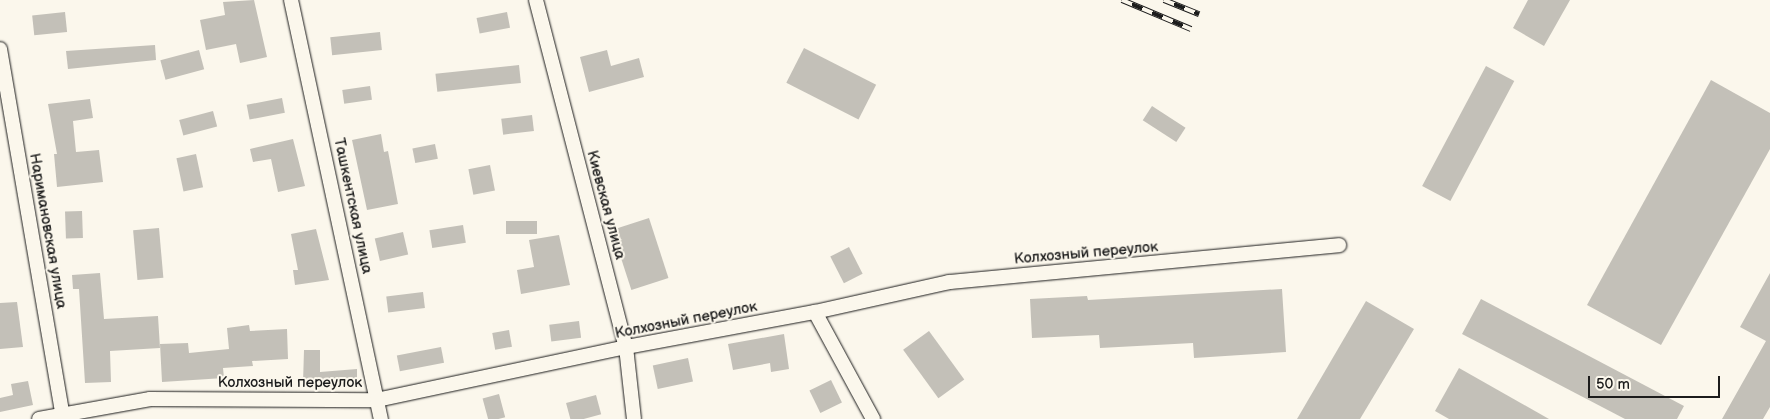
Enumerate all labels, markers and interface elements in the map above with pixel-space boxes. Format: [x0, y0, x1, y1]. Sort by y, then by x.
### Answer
street label: Ташкентская улица [330, 136, 376, 276]
street label: Киевская улица [583, 149, 629, 261]
street label: Наримановская улица [25, 152, 71, 310]
street label: Колхозный переулок [1013, 238, 1159, 268]
street label: Колхозный переулок [613, 297, 759, 343]
scale bar [1590, 366, 1722, 398]
street label: Колхозный переулок [218, 374, 362, 392]
text: 50 m [1596, 375, 1630, 394]

